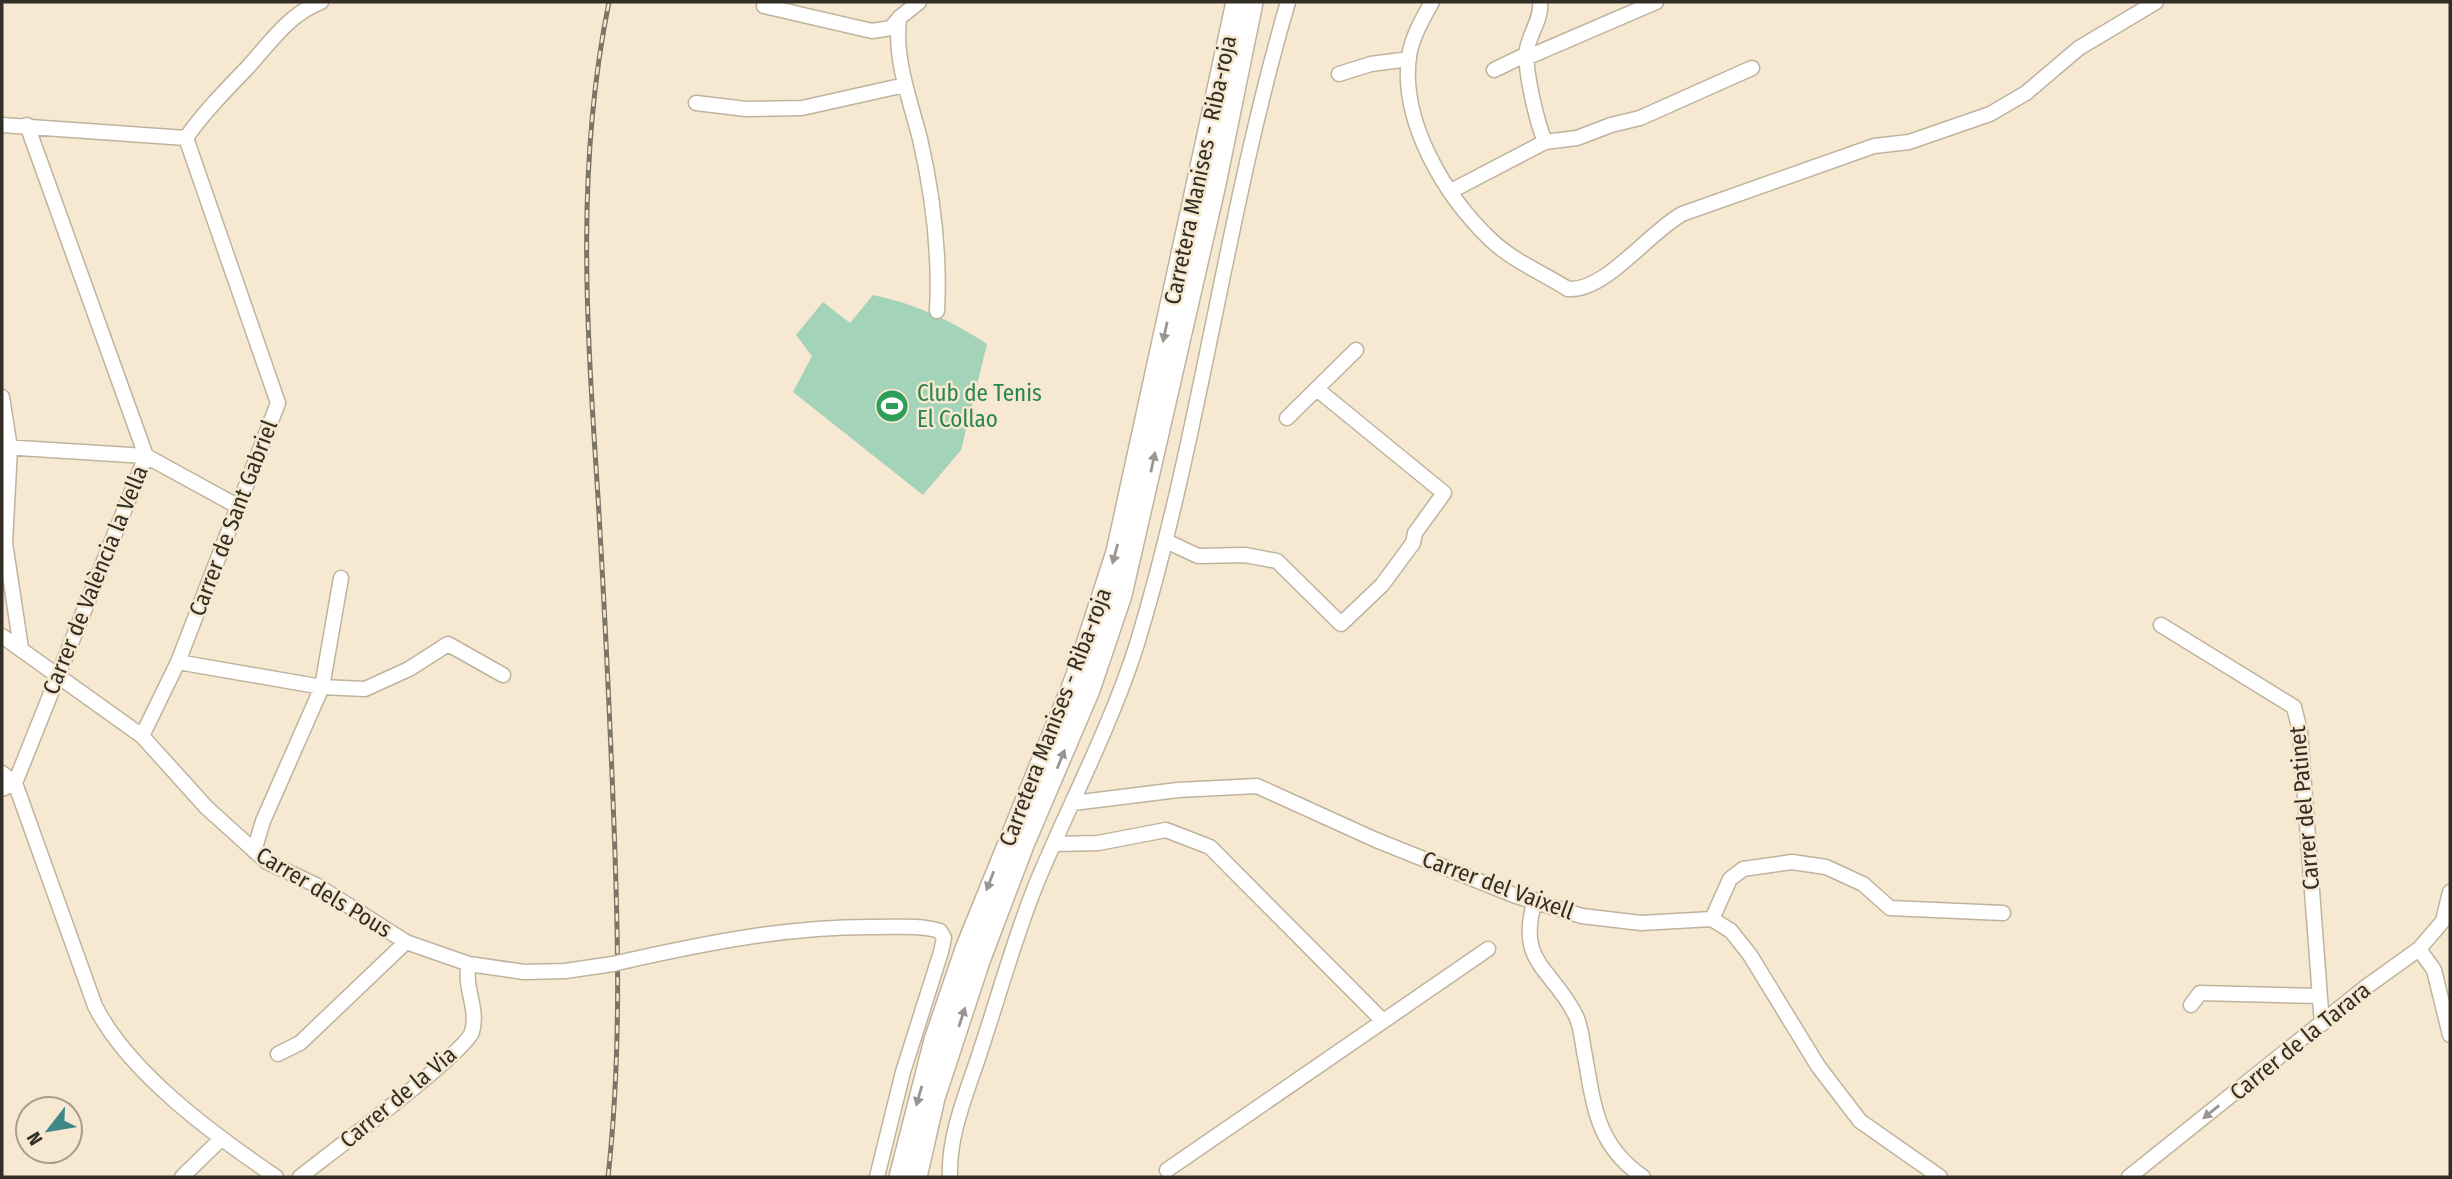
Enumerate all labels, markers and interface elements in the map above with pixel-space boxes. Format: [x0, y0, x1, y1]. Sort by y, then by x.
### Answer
street label: Carretera Manises - Riba-roja [1158, 33, 1242, 307]
one-way arrow [1159, 321, 1170, 343]
place label: Club de Tenis El Collao [917, 379, 1042, 433]
sports icon: Club de Tenis El Collao [873, 387, 911, 425]
street label: Carrer de Sant Gabriel [183, 416, 283, 620]
one-way arrow [1147, 451, 1158, 473]
street label: Carrer de València la Vella [36, 462, 154, 698]
one-way arrow [1109, 543, 1120, 565]
street label: Carretera Manises - Riba-roja [993, 584, 1117, 850]
street label: Carrer del Patinet [2283, 724, 2325, 891]
one-way arrow [1056, 749, 1067, 770]
street label: Carrer dels Pous [251, 841, 397, 944]
street label: Carrer del Vaixell [1418, 845, 1578, 925]
one-way arrow [985, 870, 996, 891]
street label: Carrer de la Tarara [2224, 976, 2376, 1106]
one-way arrow [957, 1007, 967, 1028]
street label: Carrer de la Via [334, 1040, 462, 1154]
one-way arrow [913, 1086, 923, 1107]
north arrow [14, 1095, 84, 1165]
one-way arrow [2203, 1104, 2221, 1119]
text: N [22, 1128, 48, 1149]

